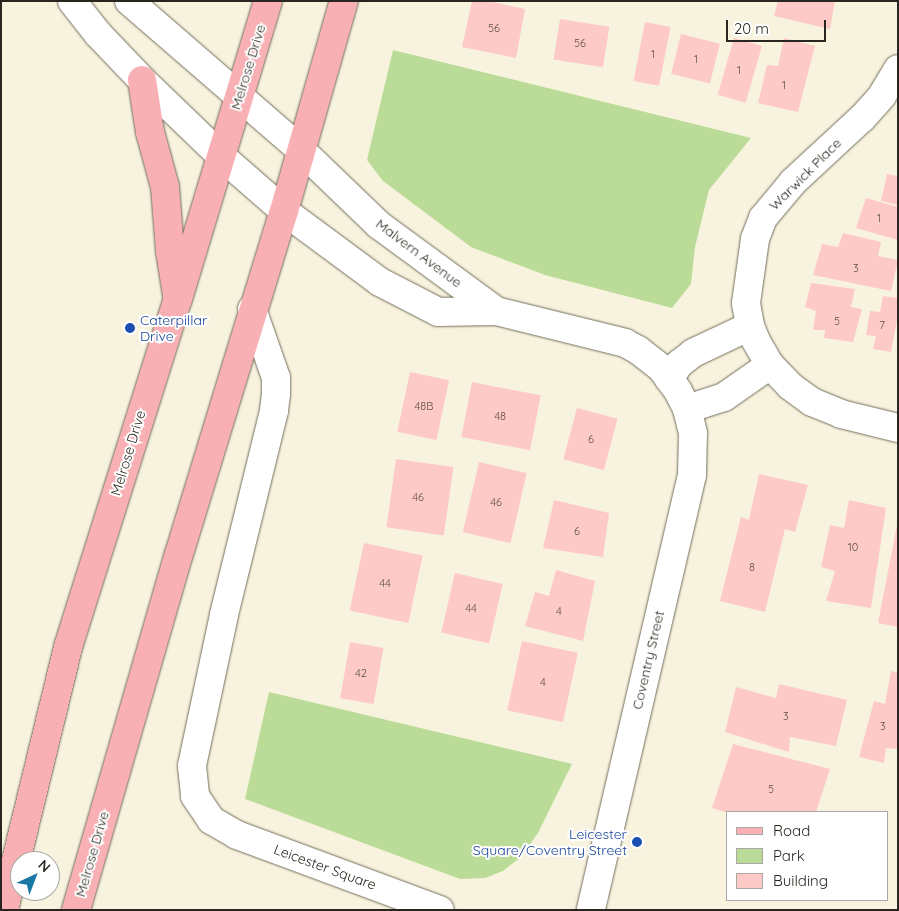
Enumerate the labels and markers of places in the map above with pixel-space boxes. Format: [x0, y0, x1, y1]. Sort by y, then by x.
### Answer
place label: Caterpillar Drive [140, 312, 207, 344]
marker: Caterpillar Drive [124, 322, 136, 334]
place label: Leicester Square/Coventry Street [473, 826, 627, 859]
marker: Leicester Square/Coventry Street [631, 836, 643, 848]

